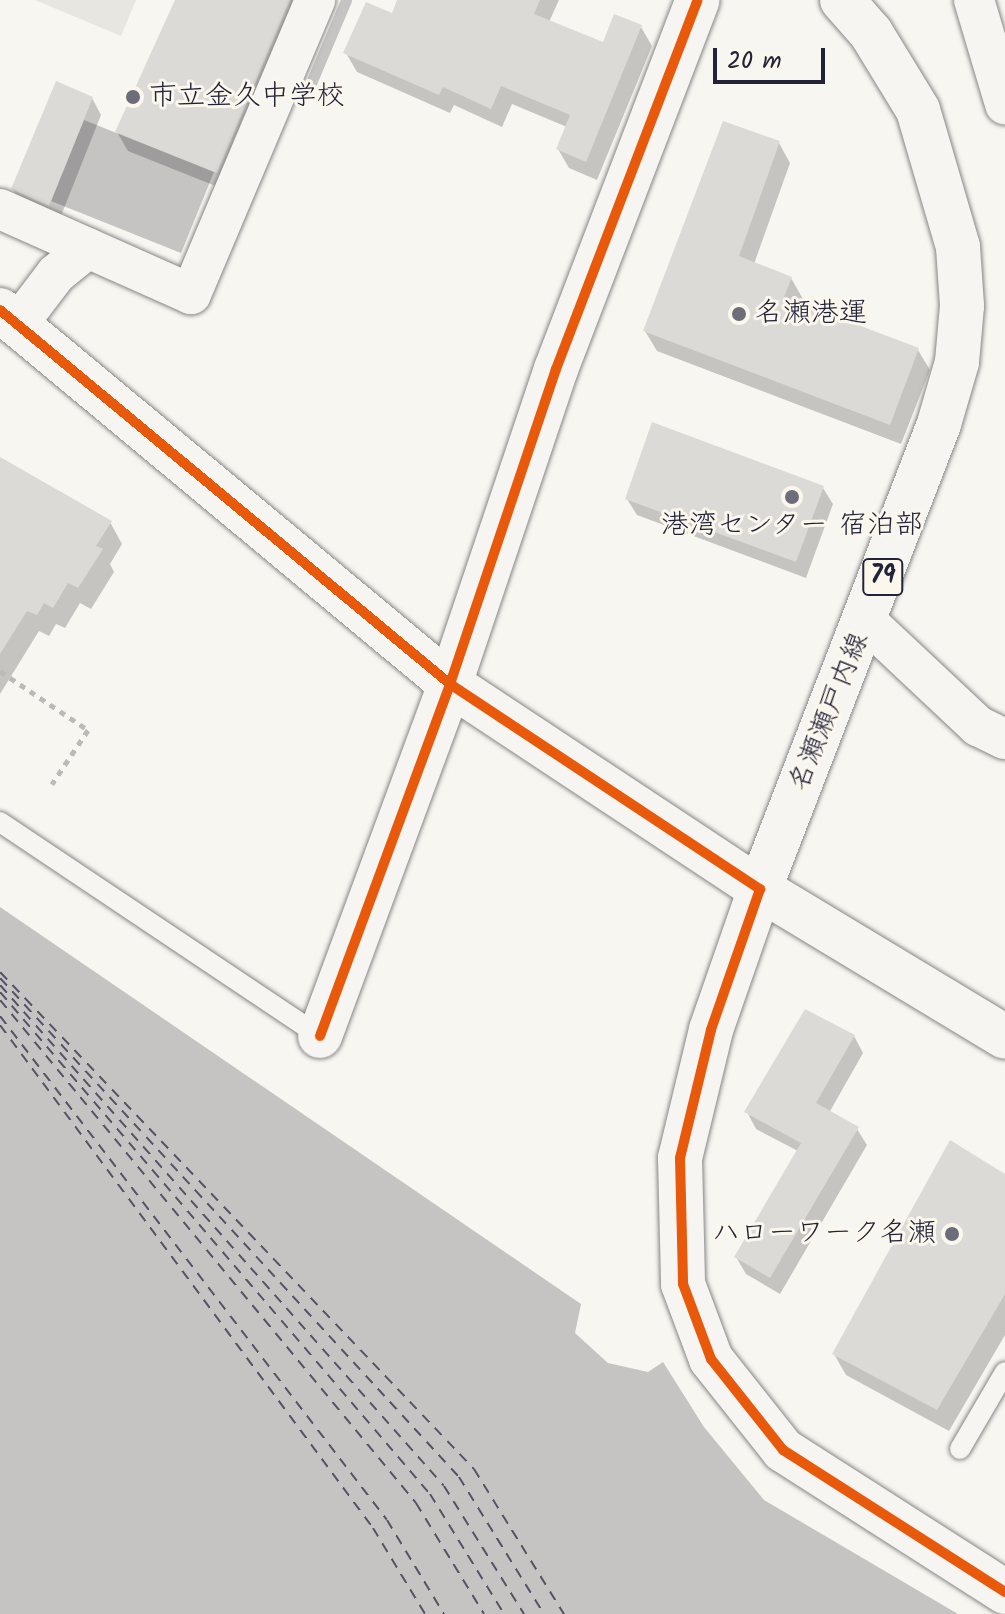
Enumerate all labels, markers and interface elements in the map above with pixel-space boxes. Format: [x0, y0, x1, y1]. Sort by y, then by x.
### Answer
scale bar [717, 32, 829, 82]
text: 20 m [727, 42, 782, 81]
place label: 市立金久中学校 [149, 80, 345, 114]
marker: 市立金久中学校 [124, 88, 142, 106]
place label: 名瀬港運 [755, 297, 867, 331]
marker: 名瀬港運 [730, 305, 748, 323]
marker: 港湾センター 宿泊部 [783, 488, 801, 506]
place label: 港湾センター 宿泊部 [660, 509, 924, 543]
road number: 79 [861, 555, 905, 599]
street label: 名瀬瀬戸内線 [783, 628, 877, 796]
place label: ハローワーク名瀬 [712, 1217, 936, 1251]
marker: ハローワーク名瀬 [943, 1225, 961, 1243]

